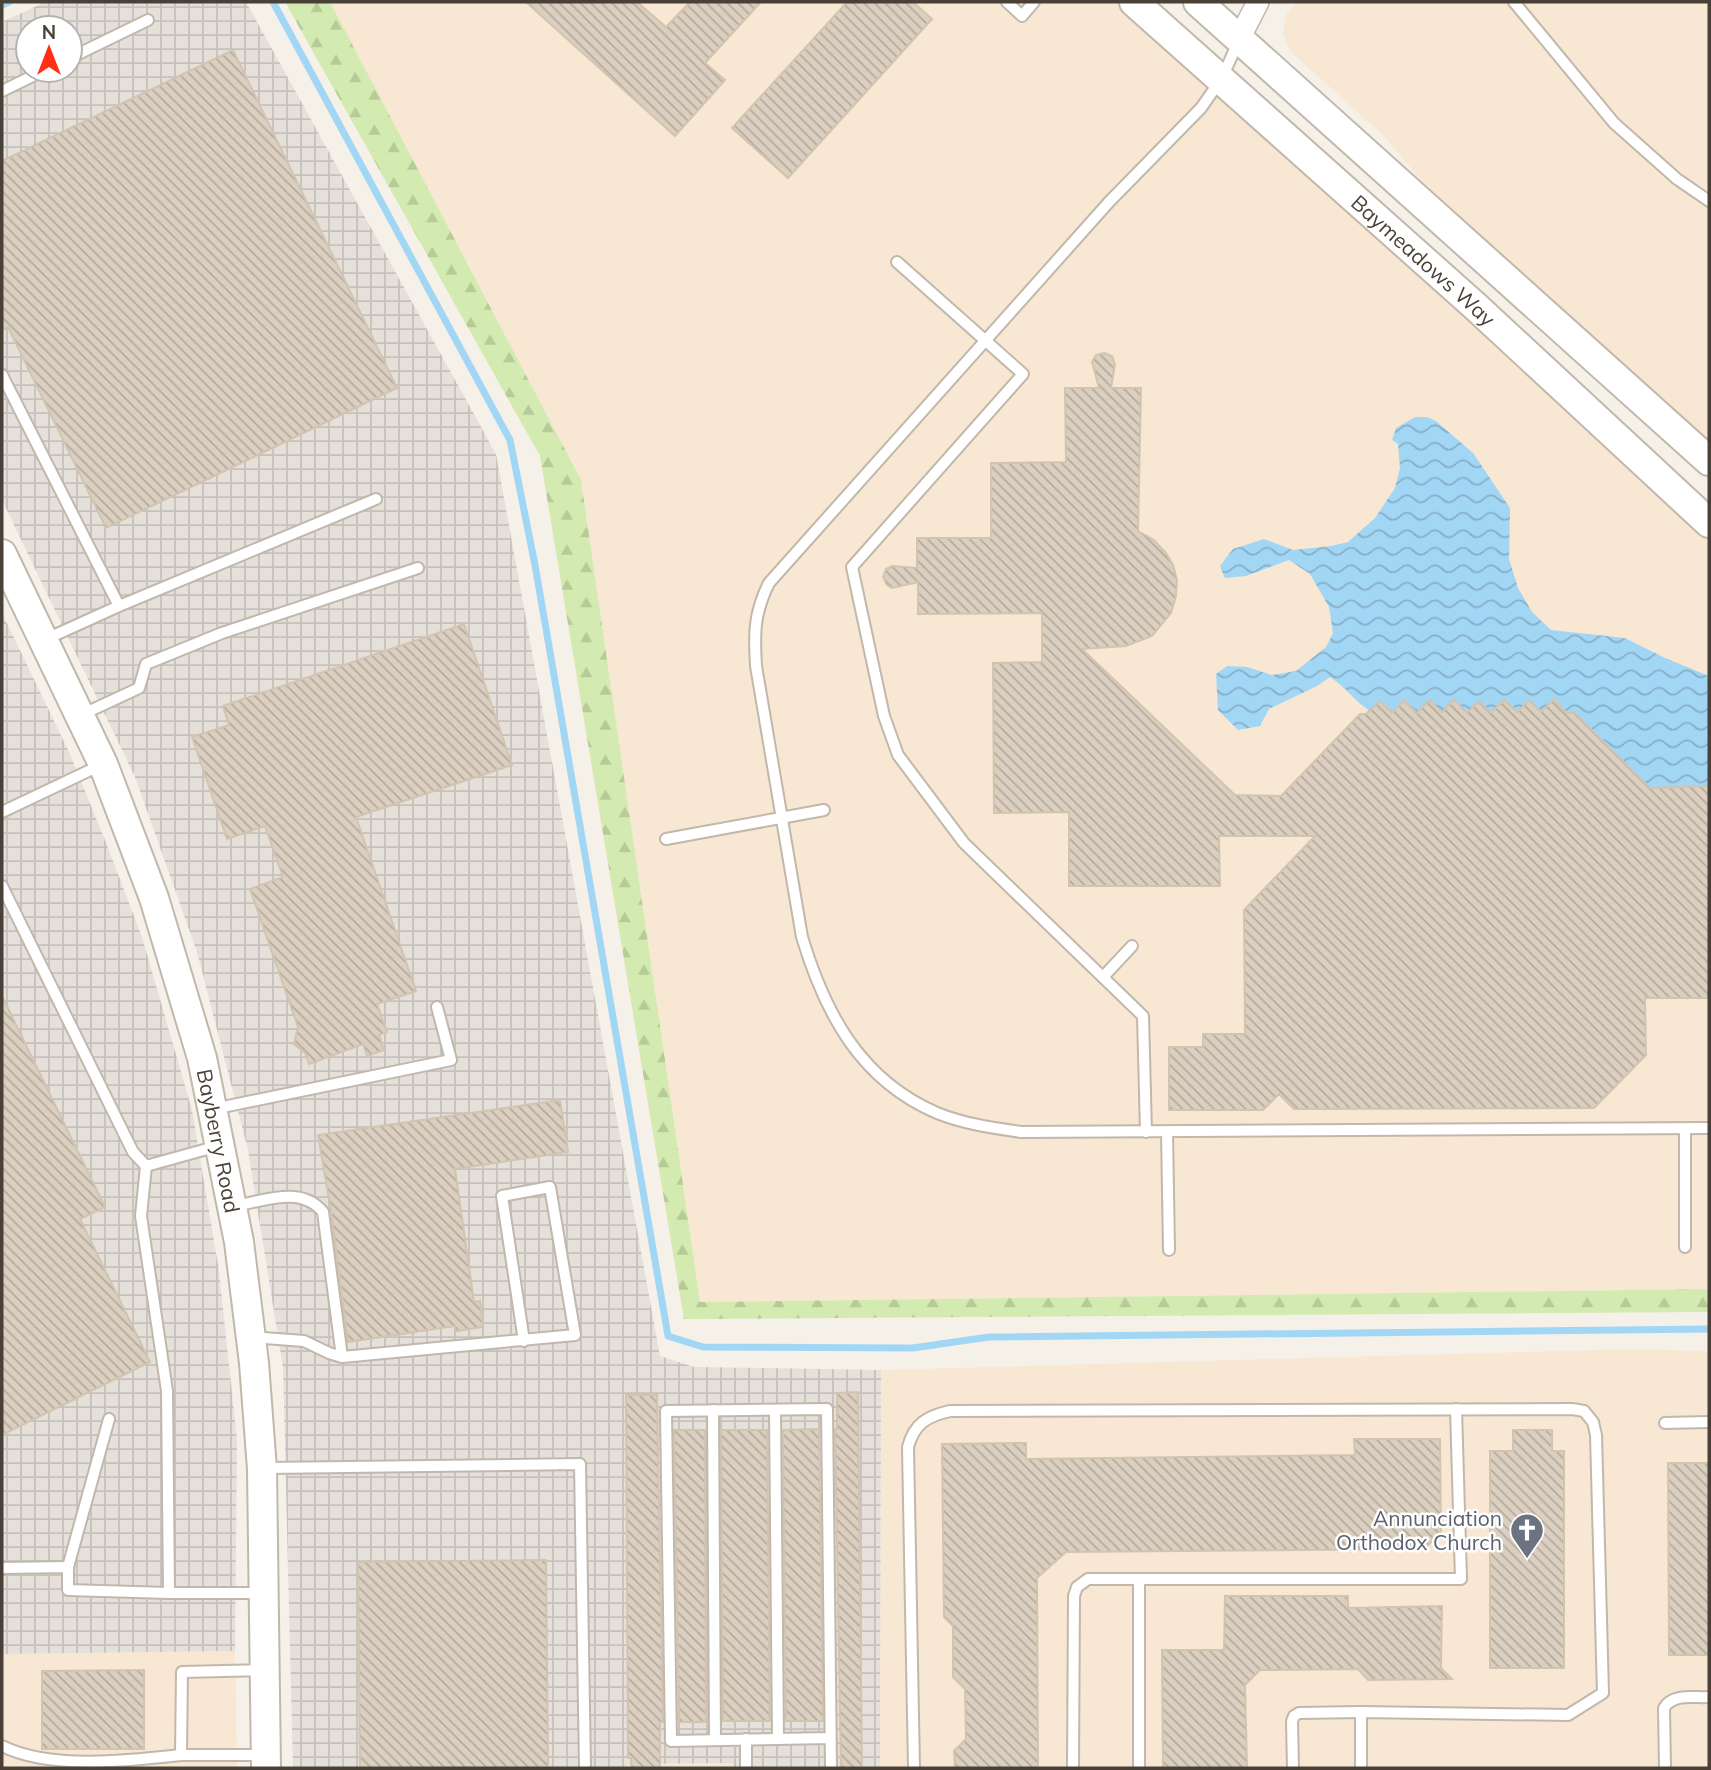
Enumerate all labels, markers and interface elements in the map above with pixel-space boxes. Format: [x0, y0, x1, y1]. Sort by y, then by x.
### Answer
north arrow [14, 14, 84, 84]
text: N [42, 20, 56, 44]
street label: Baymeadows Way [1346, 189, 1501, 332]
street label: Bayberry Road [192, 1067, 246, 1215]
place label: Annunciation Orthodox Church [1336, 1505, 1502, 1555]
church icon: Annunciation Orthodox Church [1508, 1511, 1546, 1560]

